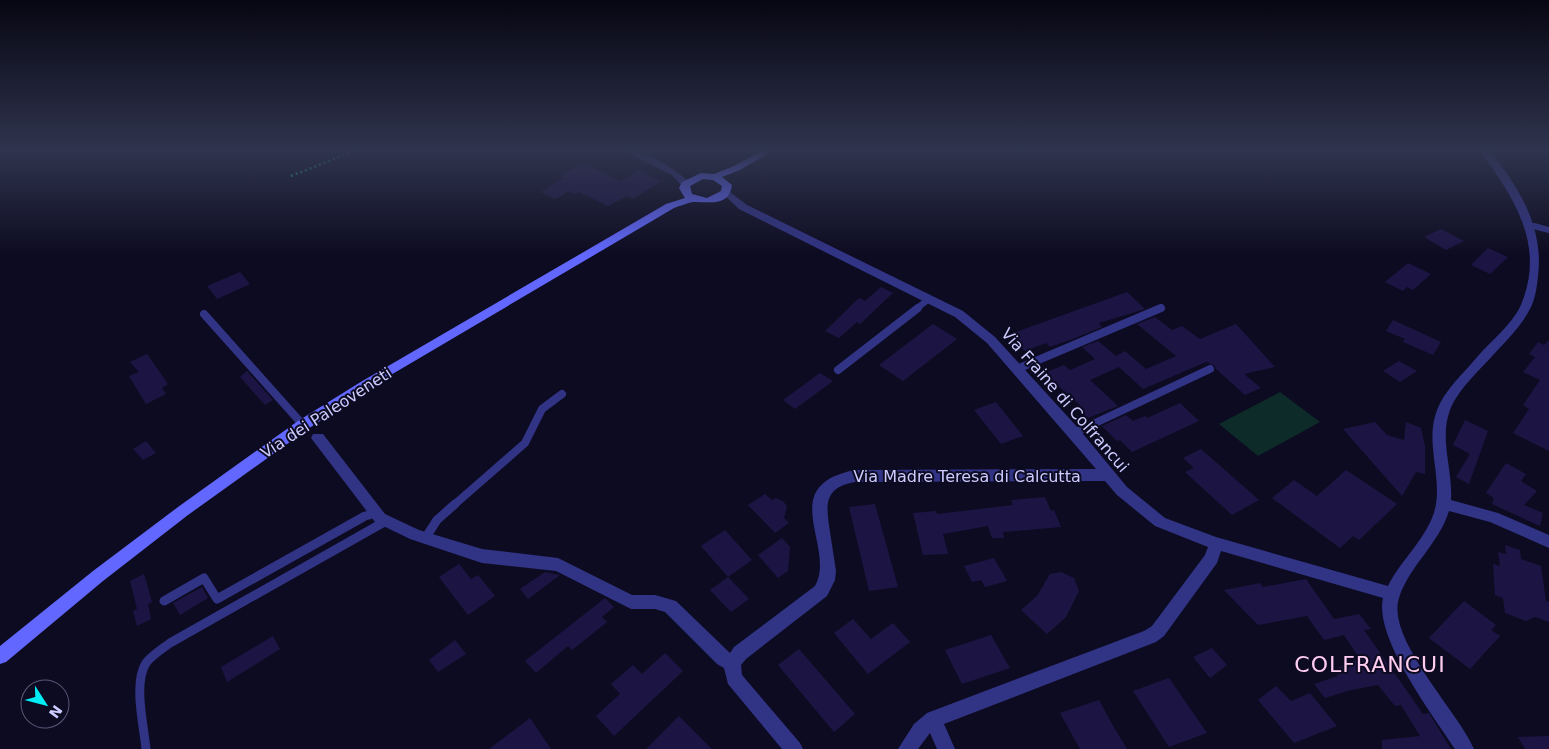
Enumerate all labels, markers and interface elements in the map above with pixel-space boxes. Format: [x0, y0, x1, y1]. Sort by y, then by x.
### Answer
street label: Via Fraine di Colfrancui [997, 324, 1133, 476]
street label: Via dei Paleoveneti [257, 364, 395, 462]
street label: Via Madre Teresa di Calcutta [853, 467, 1081, 486]
district label: COLFRANCUI [1294, 652, 1446, 677]
north arrow [20, 679, 70, 729]
text: N [46, 702, 65, 721]

